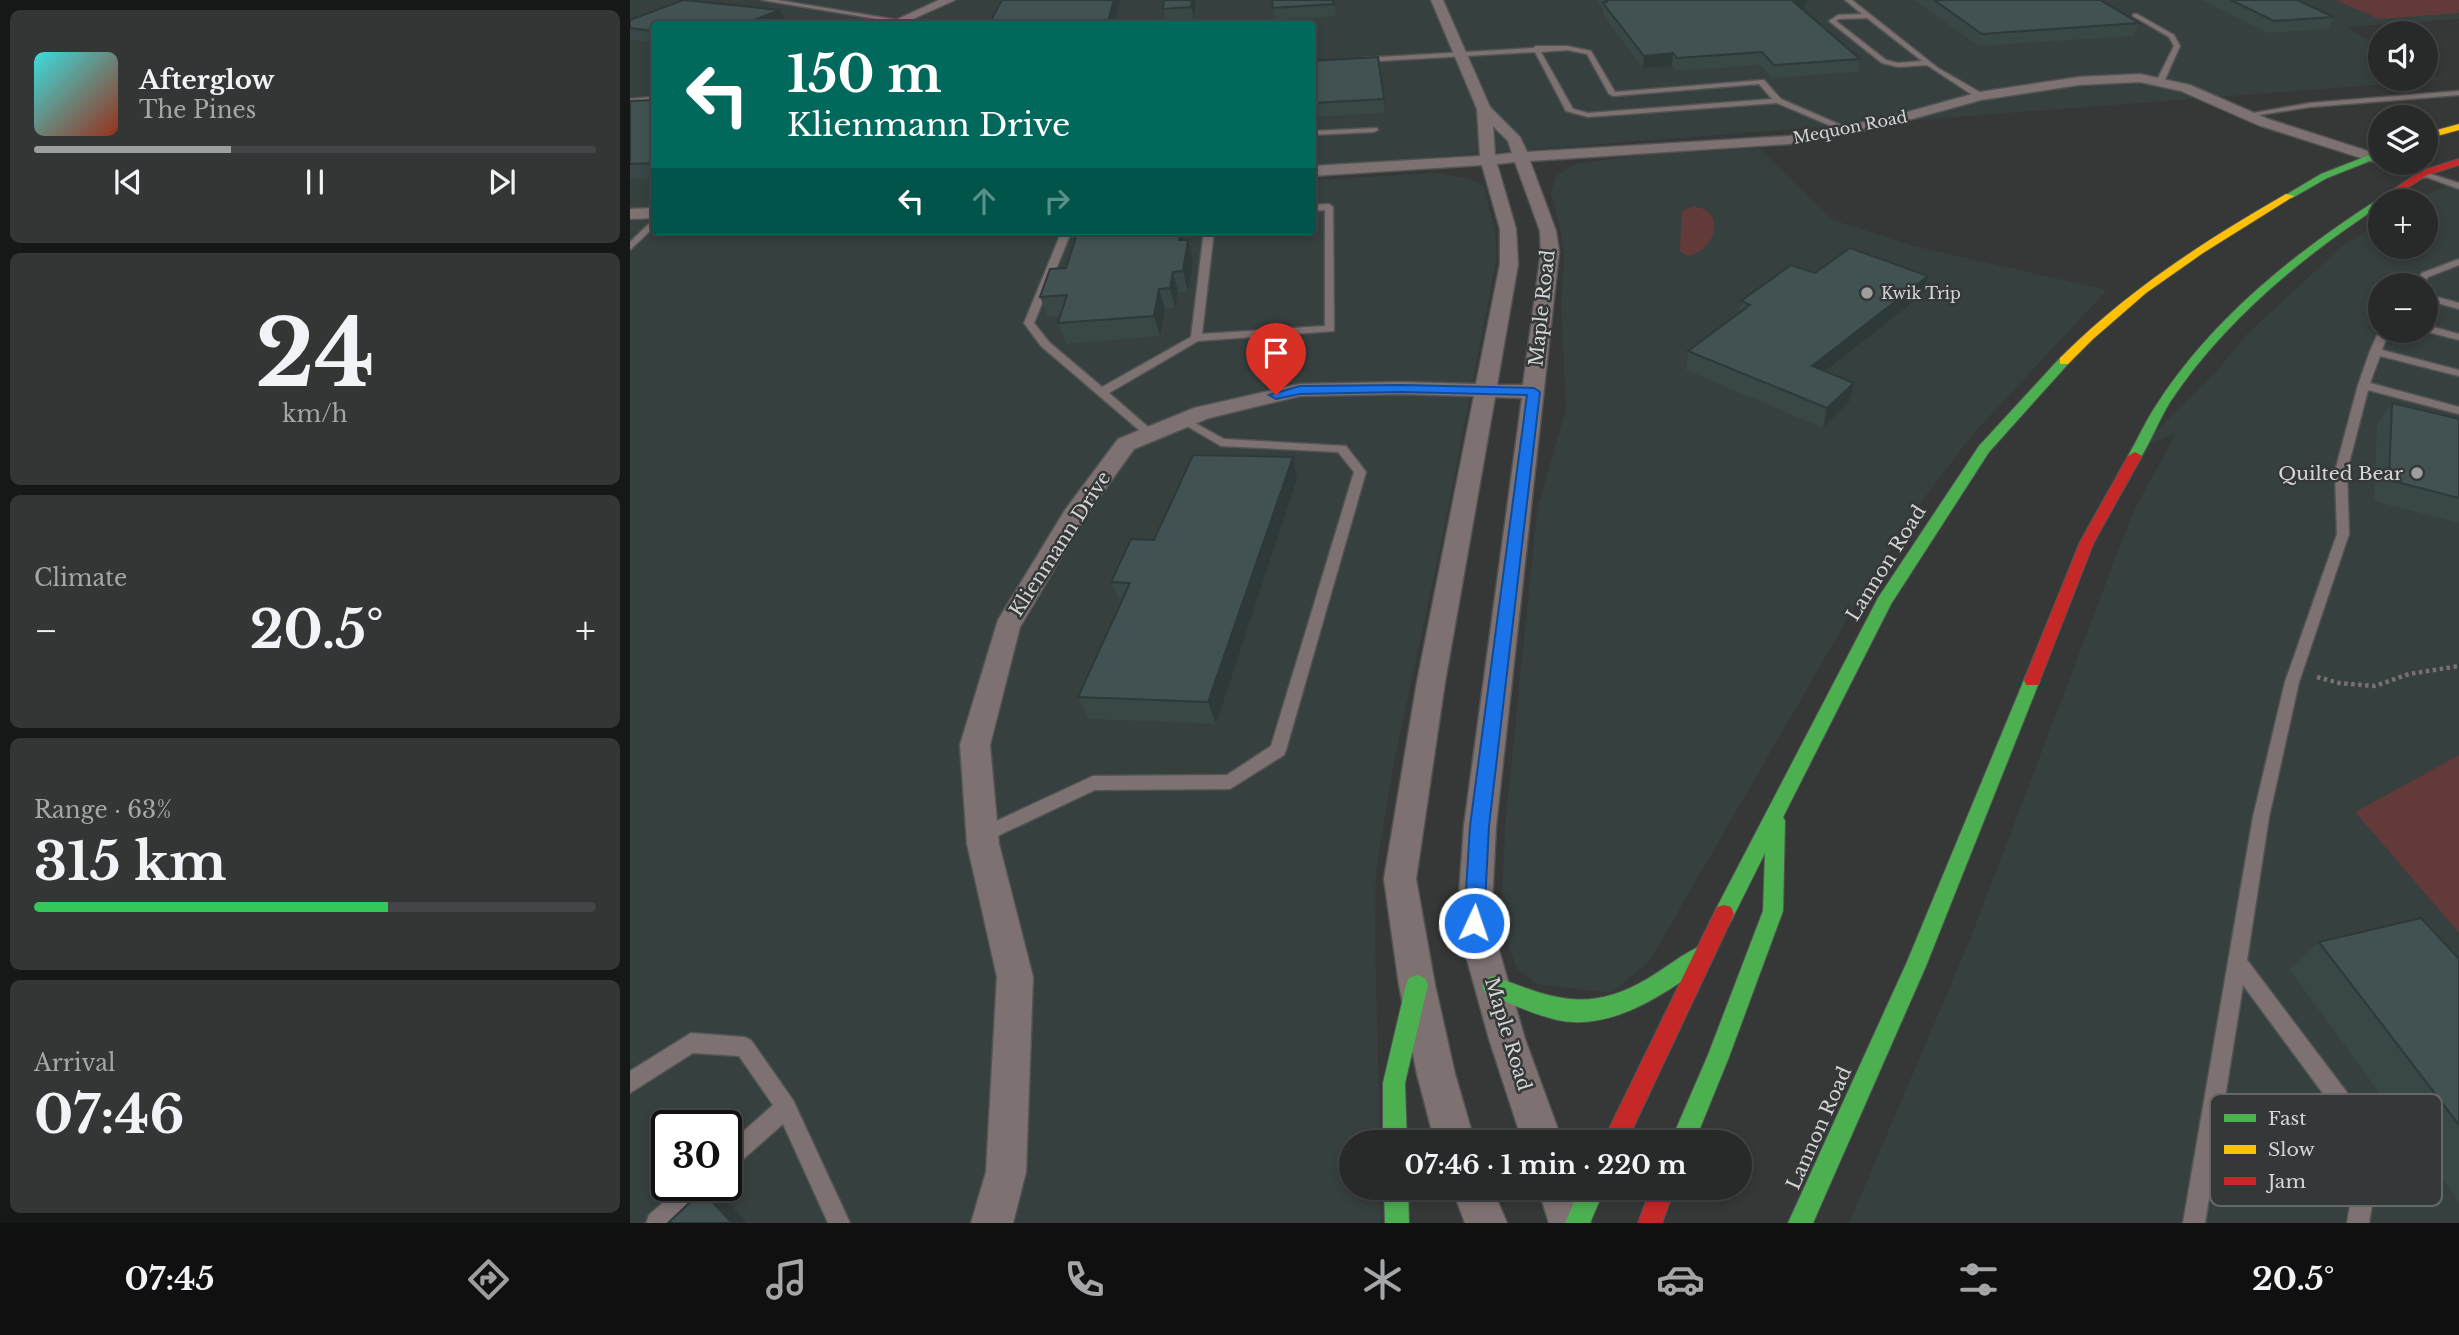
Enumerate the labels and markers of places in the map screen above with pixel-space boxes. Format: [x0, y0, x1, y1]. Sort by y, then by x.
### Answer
place label: Kwik Trip [1881, 283, 1961, 303]
marker: Kwik Trip [1859, 285, 1875, 301]
pin [1246, 323, 1306, 395]
place label: Quilted Bear [2278, 462, 2403, 485]
marker: Quilted Bear [2409, 465, 2425, 481]

